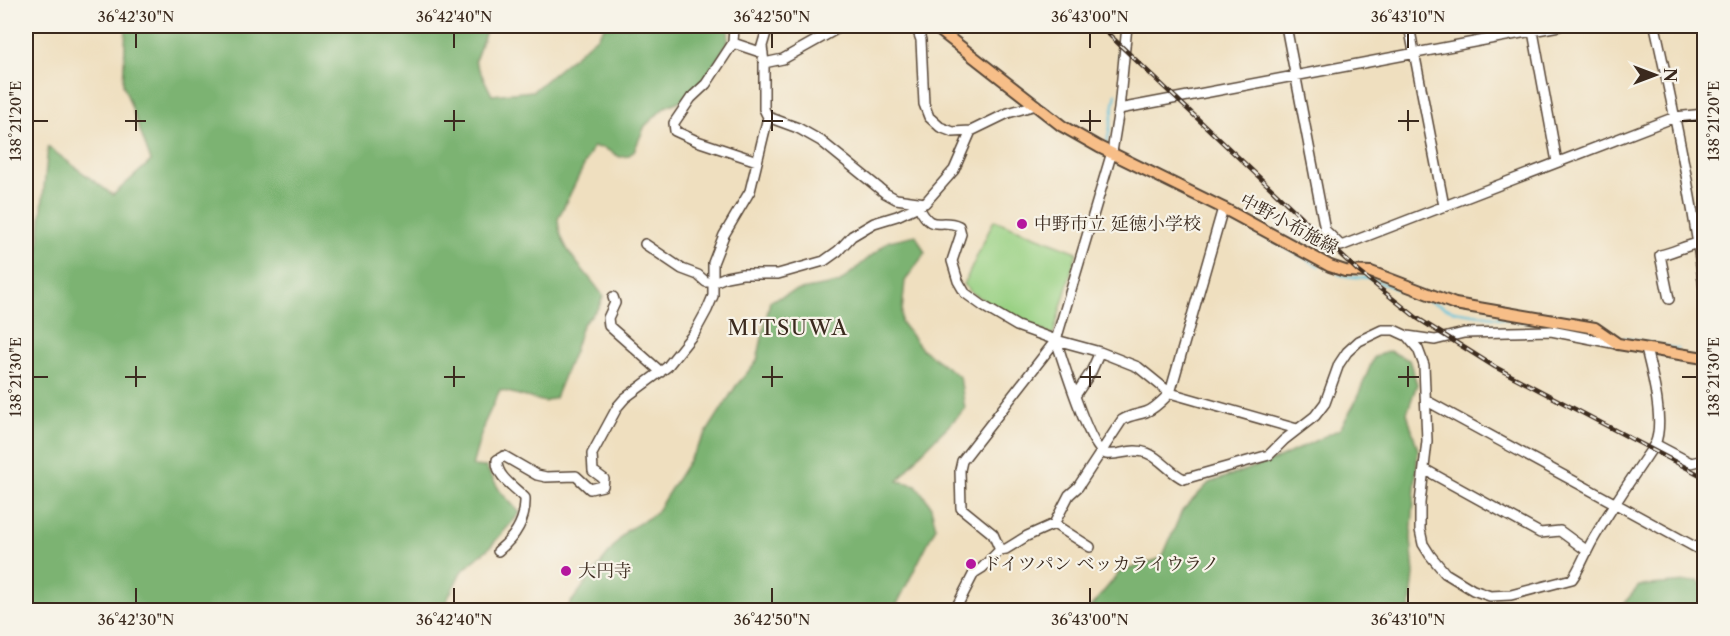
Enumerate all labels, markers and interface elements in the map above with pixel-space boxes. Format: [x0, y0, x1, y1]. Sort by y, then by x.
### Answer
text: 36°42'30"N [98, 7, 174, 26]
text: 36°42'40"N [416, 7, 492, 26]
text: 36°42'50"N [734, 7, 810, 26]
text: 36°43'00"N [1051, 7, 1129, 26]
text: 36°43'10"N [1371, 7, 1445, 26]
north arrow [1625, 45, 1685, 105]
text: N [1660, 68, 1680, 82]
text: 138°21'20"E [6, 81, 25, 161]
text: 138°21'20"E [1704, 81, 1723, 161]
street label: 中野小布施線 [1236, 189, 1342, 259]
place label: 中野市立 延徳小学校 [1034, 213, 1201, 235]
marker: 中野市立 延徳小学校 [1015, 217, 1029, 231]
district label: MITSUWA [727, 315, 849, 340]
text: 138°21'30"E [6, 337, 25, 417]
text: 138°21'30"E [1704, 337, 1723, 417]
place label: ドイツパン ベッカライウラノ [983, 553, 1219, 575]
marker: ドイツパン ベッカライウラノ [964, 557, 978, 571]
place label: 大円寺 [578, 560, 632, 582]
marker: 大円寺 [559, 564, 573, 578]
text: 36°42'30"N [98, 610, 174, 629]
text: 36°42'40"N [416, 610, 492, 629]
text: 36°42'50"N [734, 610, 810, 629]
text: 36°43'00"N [1051, 610, 1129, 629]
text: 36°43'10"N [1371, 610, 1445, 629]

